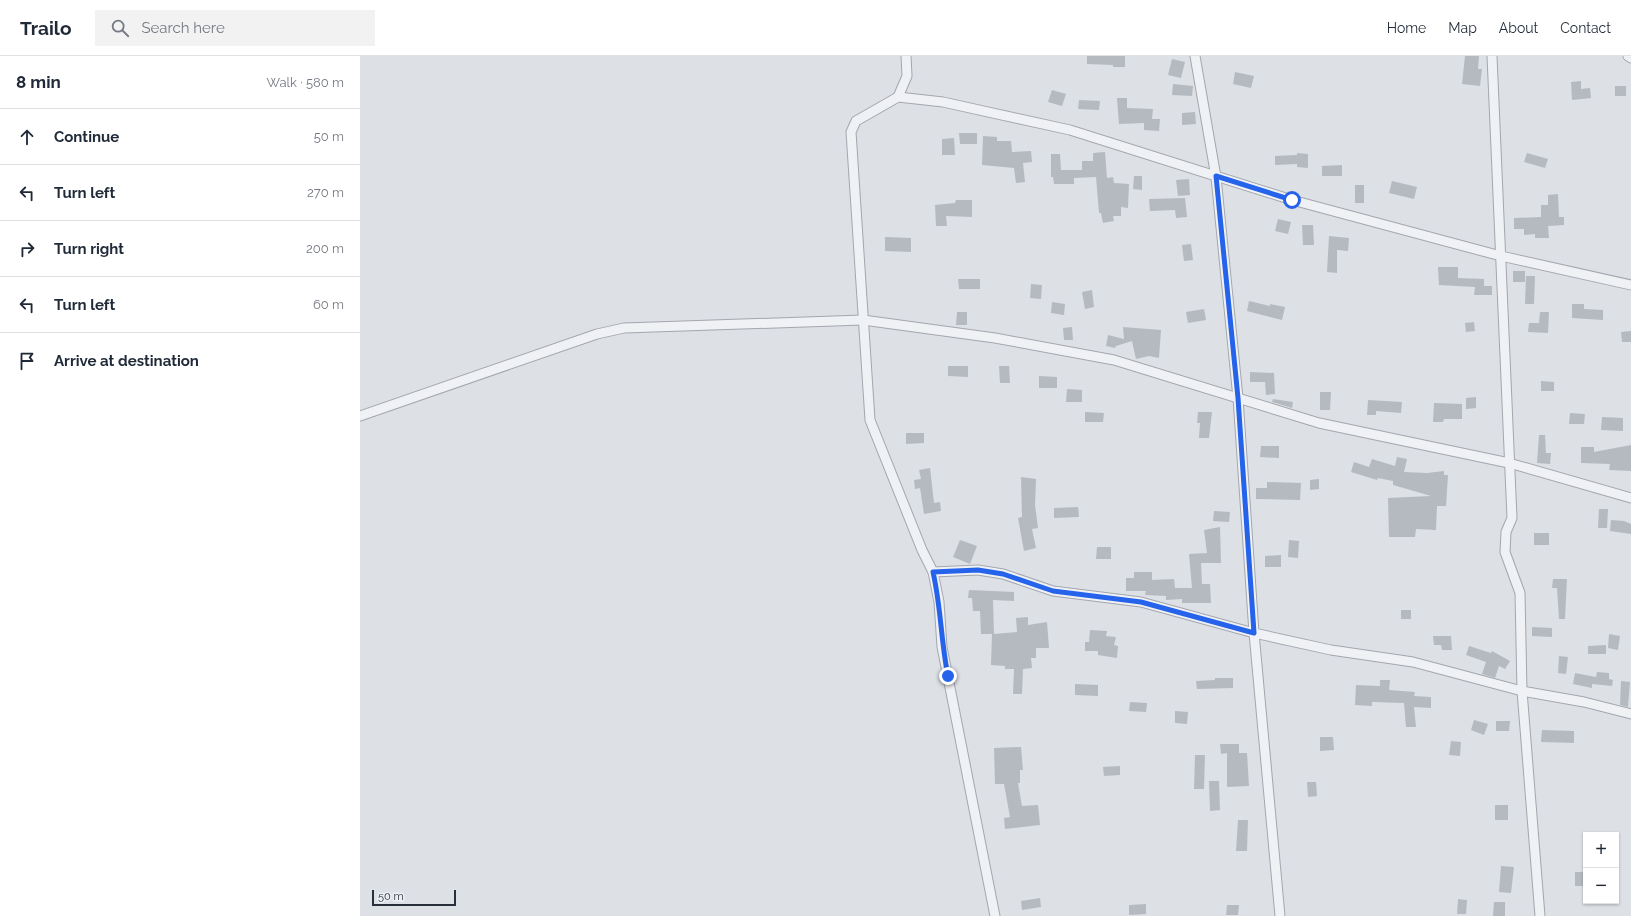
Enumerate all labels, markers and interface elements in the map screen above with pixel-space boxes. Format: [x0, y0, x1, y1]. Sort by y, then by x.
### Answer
search box [95, 10, 375, 46]
text: Trailo [20, 17, 71, 39]
icon: search [109, 17, 131, 39]
text: Search here [141, 19, 225, 37]
text: Home [1387, 20, 1426, 36]
text: Map [1448, 20, 1477, 36]
text: About [1499, 20, 1538, 36]
text: Contact [1560, 20, 1611, 36]
text: 8 min [16, 72, 61, 92]
text: Walk · 580 m [266, 75, 344, 90]
icon: ahead [16, 126, 38, 148]
text: Continue [54, 128, 119, 146]
text: 50 m [314, 129, 344, 144]
icon: left [16, 182, 38, 204]
text: Turn left [54, 184, 115, 202]
text: 270 m [307, 185, 344, 200]
route start [1283, 191, 1301, 209]
icon: right [16, 238, 38, 260]
text: Turn right [54, 240, 124, 258]
text: 200 m [306, 241, 344, 256]
icon: left [16, 294, 38, 316]
text: Turn left [54, 296, 115, 314]
text: 60 m [313, 297, 344, 312]
icon: arrive [16, 350, 38, 372]
text: Arrive at destination [54, 352, 199, 370]
route end [939, 667, 957, 685]
map controls [1583, 832, 1619, 904]
button: + [1583, 832, 1619, 868]
button: − [1583, 868, 1619, 904]
scale bar [372, 888, 456, 907]
text: 50 m [378, 890, 404, 903]

